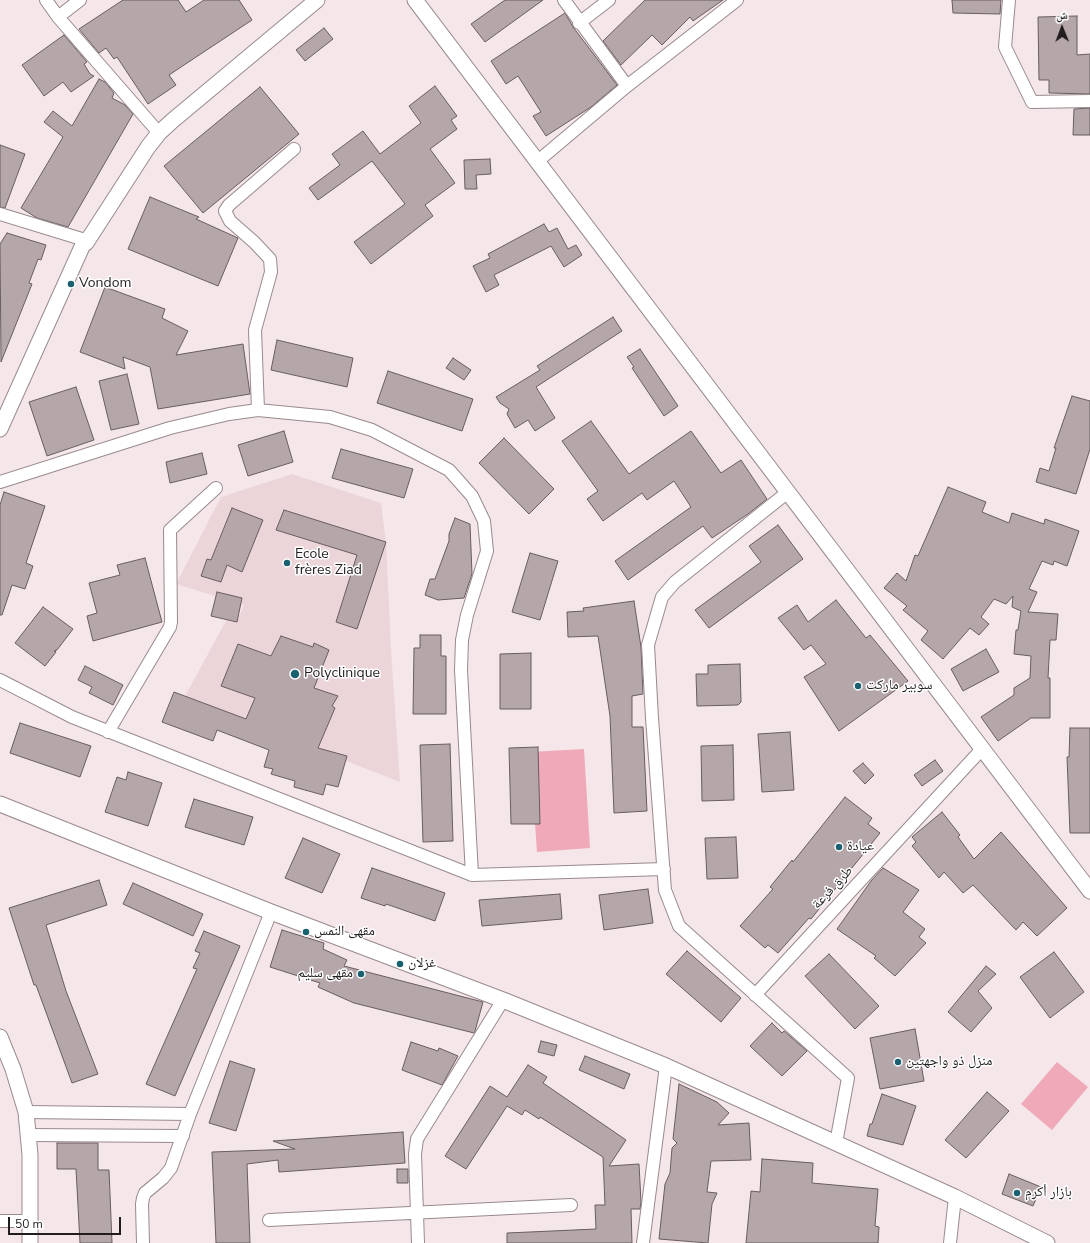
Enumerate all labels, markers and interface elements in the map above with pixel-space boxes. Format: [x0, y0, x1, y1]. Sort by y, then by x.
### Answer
north arrow [1042, 8, 1082, 48]
text: ش [1056, 8, 1068, 23]
place label: Vondom [79, 276, 131, 292]
marker: Vondom [66, 279, 76, 289]
place label: Ecole frères Ziad [295, 547, 362, 580]
marker: Ecole frères Ziad [282, 558, 292, 568]
place label: Polyclinique [304, 666, 380, 682]
marker: Polyclinique [289, 668, 301, 680]
place label: سوبير ماركت [866, 678, 932, 694]
marker: سوبير ماركت [853, 681, 863, 691]
place label: عيادة [847, 839, 874, 855]
marker: عيادة [834, 842, 844, 852]
street label: طرق فرعة [809, 863, 857, 913]
place label: مقهى النمس [314, 924, 375, 940]
marker: مقهى النمس [301, 927, 311, 937]
place label: غزلان [408, 956, 436, 972]
marker: غزلان [395, 959, 405, 969]
place label: مقهى سليم [298, 966, 353, 982]
marker: مقهى سليم [356, 969, 366, 979]
place label: منزل ذو واجهتين [906, 1054, 992, 1070]
marker: منزل ذو واجهتين [893, 1057, 903, 1067]
place label: بازار أكرم [1025, 1185, 1072, 1201]
marker: بازار أكرم [1012, 1188, 1022, 1198]
scale bar [10, 1209, 123, 1235]
text: 50 m [15, 1216, 43, 1232]

